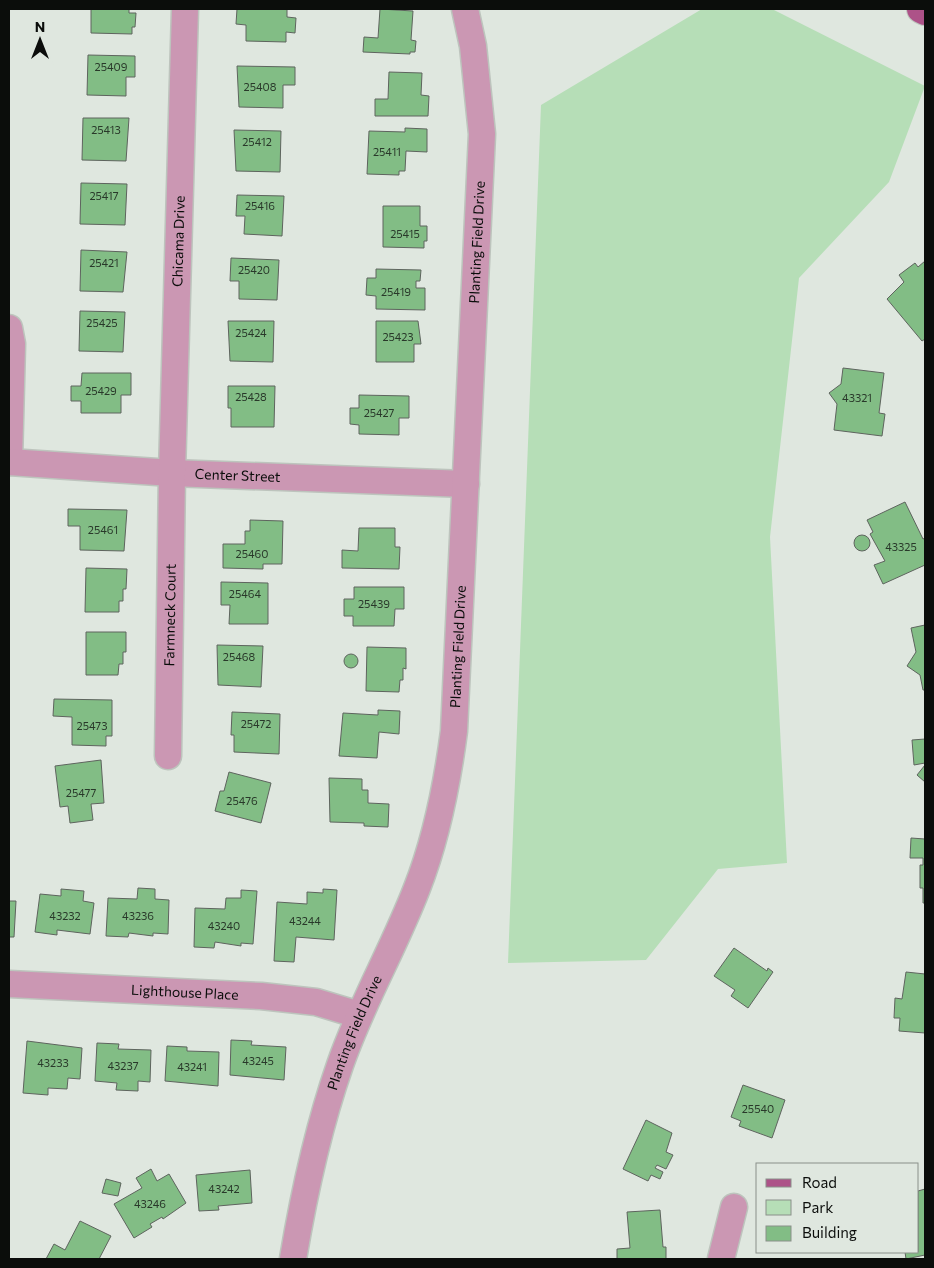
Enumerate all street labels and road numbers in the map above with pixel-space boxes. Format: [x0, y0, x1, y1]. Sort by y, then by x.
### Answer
street label: Planting Field Drive [465, 181, 488, 304]
street label: Chicama Drive [168, 195, 188, 287]
street label: Center Street [194, 465, 281, 485]
street label: Farmneck Court [160, 563, 179, 666]
street label: Planting Field Drive [446, 585, 469, 708]
street label: Planting Field Drive [323, 972, 385, 1092]
street label: Lighthouse Place [131, 981, 239, 1003]

